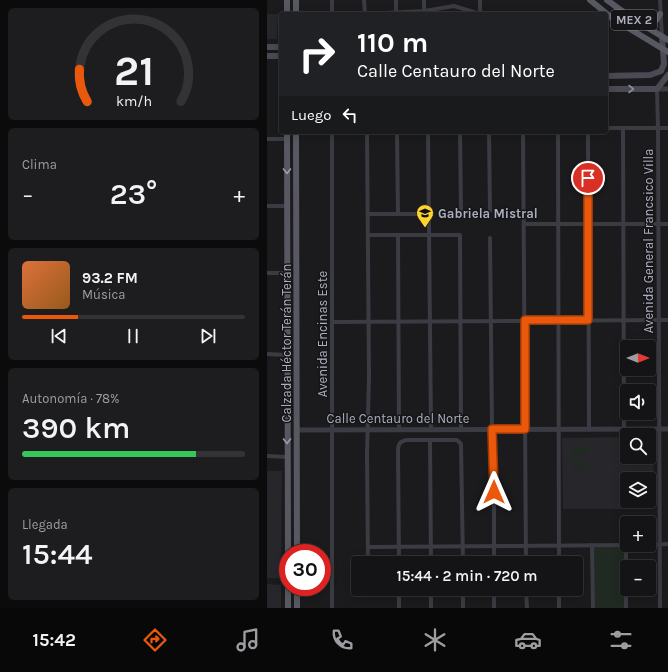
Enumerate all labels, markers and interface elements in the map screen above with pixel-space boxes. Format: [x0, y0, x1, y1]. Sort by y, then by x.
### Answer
road number: MEX 2 [611, 10, 657, 30]
text: 110 m [357, 26, 428, 59]
icon: right [291, 28, 343, 80]
text: 21 [114, 47, 154, 95]
text: Calle Centauro del Norte [357, 60, 555, 82]
one-way arrow [628, 85, 634, 93]
text: km/h [115, 93, 152, 110]
icon: left [339, 104, 361, 126]
text: Luego [291, 106, 331, 124]
street label: Avenida General Francsico Villa [641, 149, 656, 333]
text: Clima [22, 157, 57, 172]
pin [571, 161, 605, 195]
icon: arrive [577, 167, 599, 189]
one-way arrow [283, 168, 291, 174]
text: 23° [110, 176, 157, 212]
text: − [22, 182, 34, 208]
text: + [233, 182, 245, 208]
school or university icon: Gabriela Mistral [415, 203, 435, 228]
place label: Gabriela Mistral [438, 206, 538, 221]
street label: Calzada Héctor Terán Terán [279, 264, 294, 422]
text: 93.2 FM [82, 269, 138, 287]
street label: Avenida Encinas Este [315, 270, 330, 397]
text: Música [82, 287, 125, 302]
icon: previous [48, 325, 70, 347]
icon: pause [122, 325, 144, 347]
icon: next [197, 325, 219, 347]
north arrow [620, 340, 656, 376]
map controls [620, 340, 656, 596]
button: sound [620, 384, 656, 420]
text: Autonomía · 78% [22, 391, 120, 406]
text: 390 km [22, 410, 130, 446]
street label: Calle Centauro del Norte [327, 411, 470, 426]
button: search [620, 428, 656, 464]
one-way arrow [283, 438, 292, 444]
position arrow [473, 471, 515, 513]
button: layers [620, 472, 656, 508]
button: + [620, 516, 656, 552]
text: Llegada [22, 517, 68, 532]
text: 15:44 [22, 536, 93, 572]
speed limit sign: 30 [279, 544, 331, 596]
button: − [620, 560, 656, 596]
text: 15:44 · 2 min · 720 m [397, 567, 537, 585]
icon: directions [141, 626, 169, 654]
icon: music [234, 626, 262, 654]
icon: phone [328, 626, 356, 654]
icon: climate [421, 626, 449, 654]
icon: car [514, 626, 542, 654]
icon: filters [607, 626, 635, 654]
text: 15:42 [33, 629, 76, 651]

